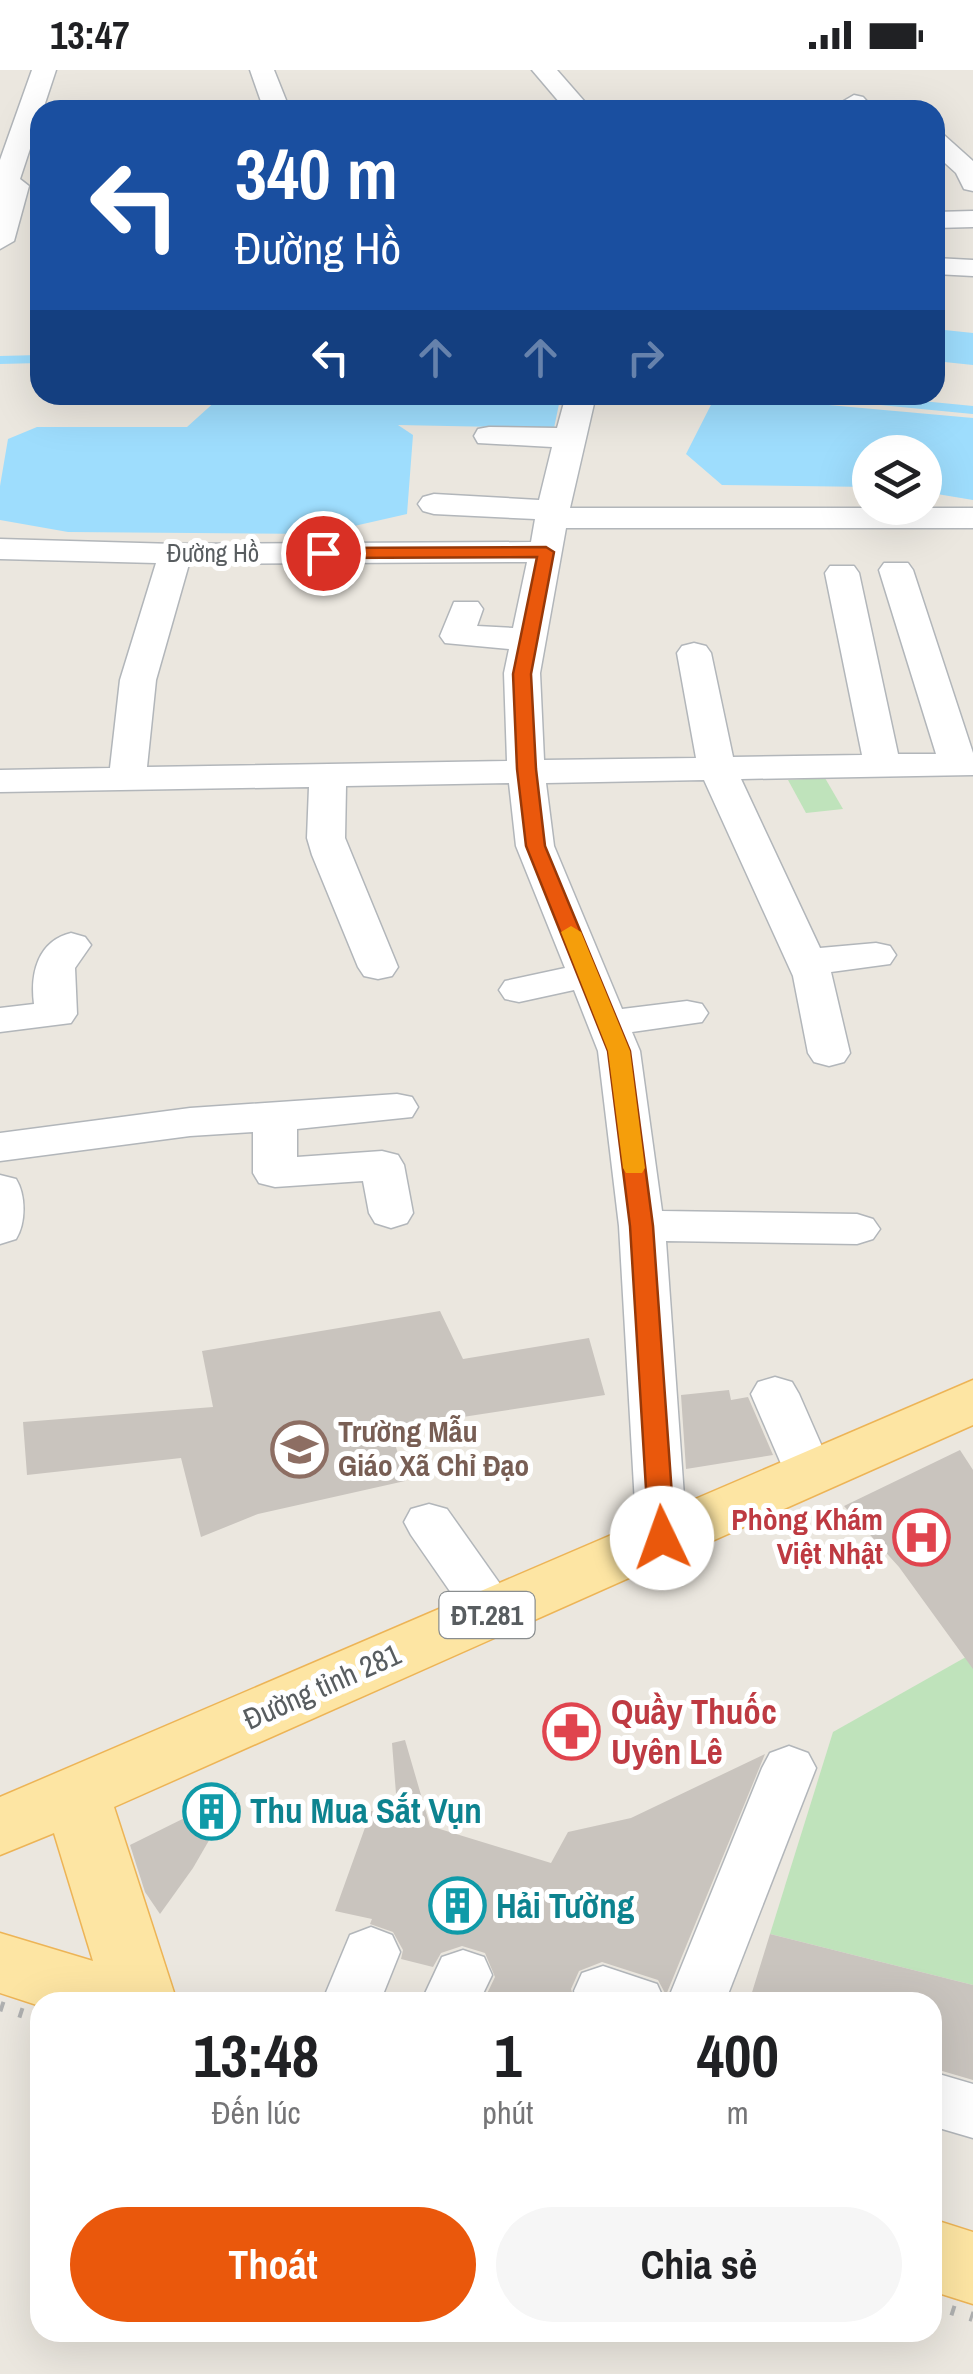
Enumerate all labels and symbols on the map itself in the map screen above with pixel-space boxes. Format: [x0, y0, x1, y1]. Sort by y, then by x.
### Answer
pin [281, 511, 366, 596]
street label: Đường Hồ [167, 536, 259, 570]
place label: Trường Mẫu Giáo Xã Chỉ Đạo [338, 1411, 529, 1485]
school or university icon: Trường Mẫu Giáo Xã Chỉ Đạo [269, 1419, 329, 1479]
position arrow [610, 1486, 714, 1590]
place label: Phòng Khám Việt Nhật [731, 1499, 883, 1573]
hospital icon: Phòng Khám Việt Nhật [892, 1507, 952, 1567]
road number: ĐT.281 [440, 1592, 534, 1638]
street label: Đường tỉnh 281 [237, 1633, 407, 1739]
place label: Quầy Thuốc Uyên Lê [611, 1688, 777, 1775]
pharmacy icon: Quầy Thuốc Uyên Lê [542, 1702, 602, 1762]
building icon: Thu Mua Sắt Vụn [181, 1781, 241, 1841]
place label: Thu Mua Sắt Vụn [250, 1787, 482, 1834]
building icon: Hải Tường [427, 1876, 487, 1936]
place label: Hải Tường [496, 1882, 635, 1929]

